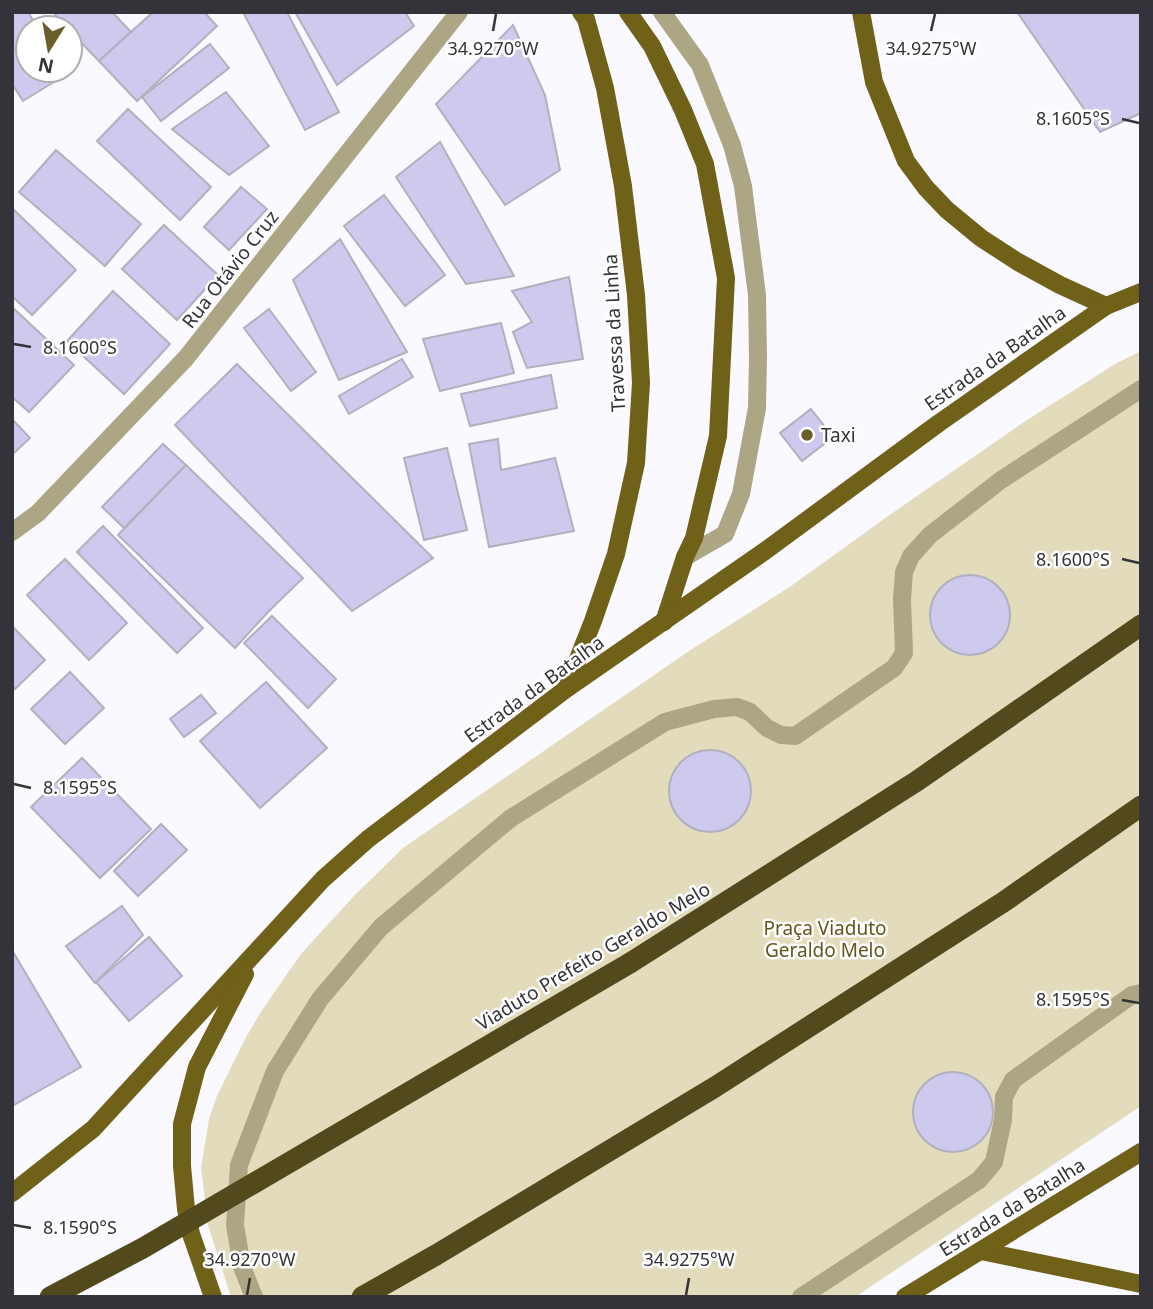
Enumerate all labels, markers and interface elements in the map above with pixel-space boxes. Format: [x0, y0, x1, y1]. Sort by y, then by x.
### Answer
north arrow [14, 14, 84, 84]
text: 34.9270°W [447, 36, 539, 60]
text: 34.9275°W [885, 36, 977, 60]
text: N [36, 51, 56, 80]
text: 8.1605°S [1036, 106, 1110, 130]
street label: Rua Otávio Cruz [176, 205, 284, 333]
street label: Travessa da Linha [597, 253, 631, 413]
street label: Estrada da Batalha [919, 299, 1071, 417]
text: 8.1600°S [43, 335, 117, 359]
place label: Taxi [821, 422, 856, 448]
marker: Taxi [799, 427, 815, 443]
text: 8.1600°S [1036, 547, 1110, 571]
street label: Estrada da Batalha [459, 629, 609, 749]
text: 8.1595°S [43, 775, 117, 799]
street label: Viaduto Prefeito Geraldo Melo [471, 876, 715, 1036]
park label: Praça Viaduto Geraldo Melo [763, 915, 887, 963]
text: 8.1595°S [1036, 987, 1110, 1011]
street label: Estrada da Batalha [934, 1152, 1090, 1262]
text: 8.1590°S [43, 1215, 117, 1239]
text: 34.9270°W [204, 1247, 296, 1271]
text: 34.9275°W [643, 1247, 735, 1271]

